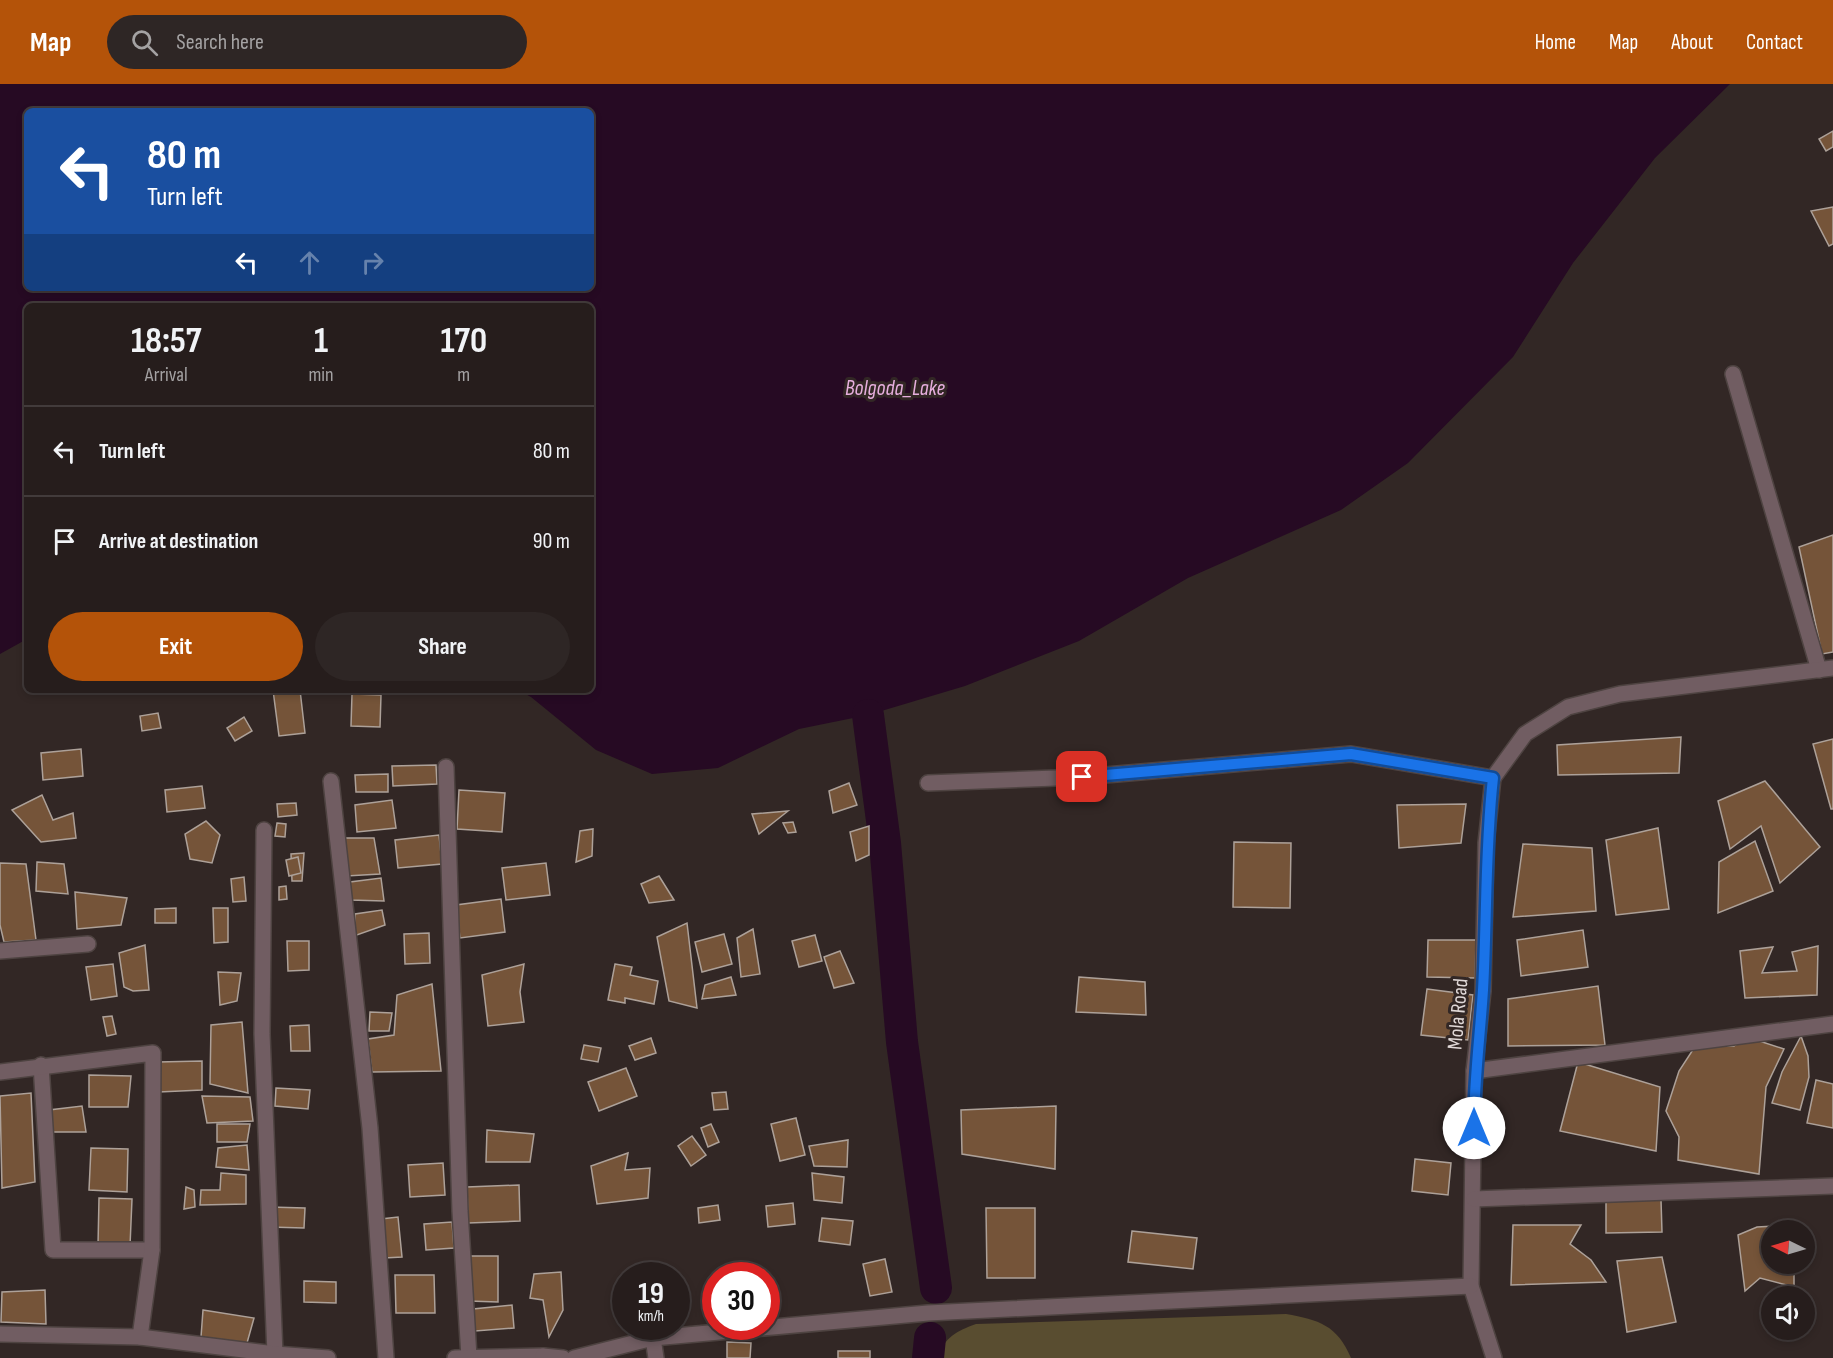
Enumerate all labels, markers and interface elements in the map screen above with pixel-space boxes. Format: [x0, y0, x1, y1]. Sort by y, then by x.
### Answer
search box [107, 15, 527, 69]
text: Map [30, 26, 71, 59]
icon: search [128, 26, 161, 59]
text: Search here [176, 29, 264, 56]
text: Home [1535, 30, 1576, 55]
text: Map [1609, 30, 1638, 55]
text: About [1671, 30, 1713, 55]
text: Contact [1746, 30, 1803, 55]
text: 80 m [147, 130, 221, 181]
icon: left [48, 132, 126, 210]
text: Turn left [147, 181, 223, 213]
icon: left [230, 246, 263, 279]
icon: ahead [293, 246, 326, 279]
icon: right [356, 246, 389, 279]
text: 18:57 [131, 320, 201, 363]
text: 1 [314, 320, 328, 363]
text: 170 [440, 320, 487, 363]
text: Arrival [145, 363, 188, 387]
text: min [308, 363, 334, 387]
text: m [457, 363, 470, 387]
water label: Bolgoda_Lake [845, 375, 945, 402]
icon: left [48, 435, 81, 468]
text: Turn left [99, 438, 165, 465]
text: 80 m [533, 438, 570, 465]
icon: arrive [48, 525, 81, 558]
text: Arrive at destination [99, 528, 258, 555]
text: 90 m [533, 528, 570, 555]
button: Exit [48, 612, 303, 681]
button: Share [315, 612, 570, 681]
pin [1056, 751, 1107, 802]
icon: arrive [1065, 760, 1098, 793]
street label: Mola Road [1442, 977, 1474, 1051]
position arrow [1442, 1096, 1506, 1160]
north arrow [1761, 1220, 1815, 1274]
map controls [1761, 1220, 1815, 1340]
speed limit sign: 30 [702, 1262, 780, 1340]
text: 19 [638, 1276, 664, 1312]
button: sound [1761, 1286, 1815, 1340]
text: km/h [638, 1307, 664, 1326]

